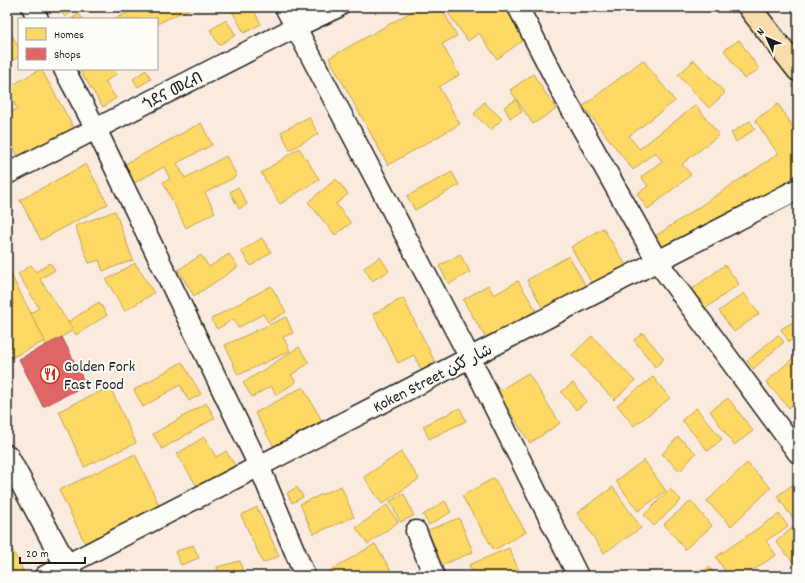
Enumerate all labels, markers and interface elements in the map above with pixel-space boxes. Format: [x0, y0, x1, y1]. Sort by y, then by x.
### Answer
legend [18, 18, 158, 70]
north arrow [747, 18, 787, 58]
text: N [754, 25, 769, 40]
text: Homes [54, 27, 84, 44]
text: Shops [54, 47, 81, 64]
street label: ጎደና መረብ [139, 67, 207, 117]
street label: Koken Street شار ككن [369, 339, 497, 419]
place label: Golden Fork Fast Food [64, 356, 135, 397]
restaurant icon: Golden Fork Fast Food [39, 363, 61, 385]
scale bar [20, 539, 85, 565]
text: 20 m [26, 546, 49, 563]

